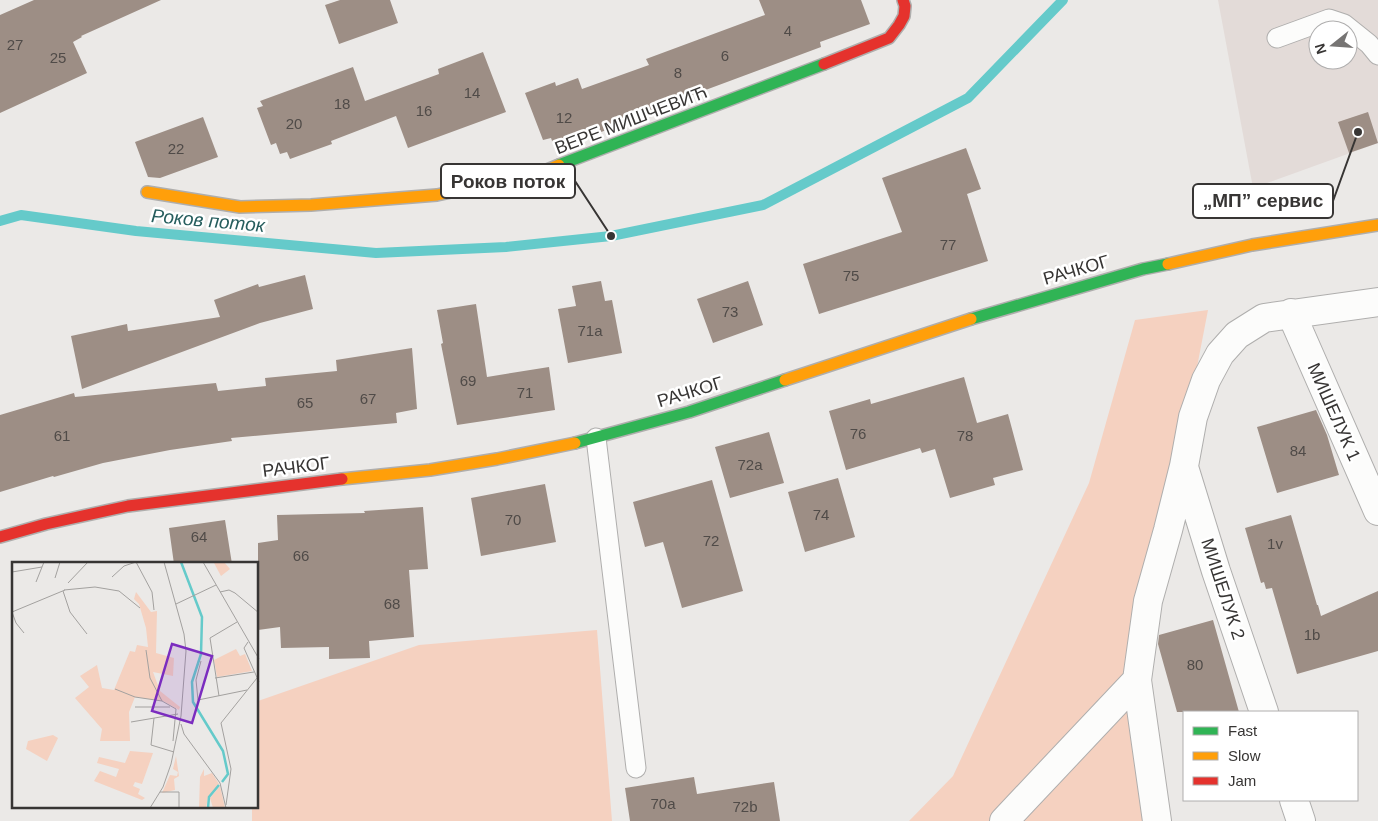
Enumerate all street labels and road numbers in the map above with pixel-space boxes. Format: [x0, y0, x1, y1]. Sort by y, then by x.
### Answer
street label: ВЕРЕ МИШЧЕВИЋ [552, 82, 710, 158]
street label: РАЧКОГ [1041, 251, 1111, 289]
street label: МИШЕЛУК 1 [1303, 360, 1365, 464]
street label: РАЧКОГ [655, 373, 725, 411]
street label: РАЧКОГ [261, 453, 331, 481]
street label: МИШЕЛУК 2 [1197, 536, 1249, 642]

